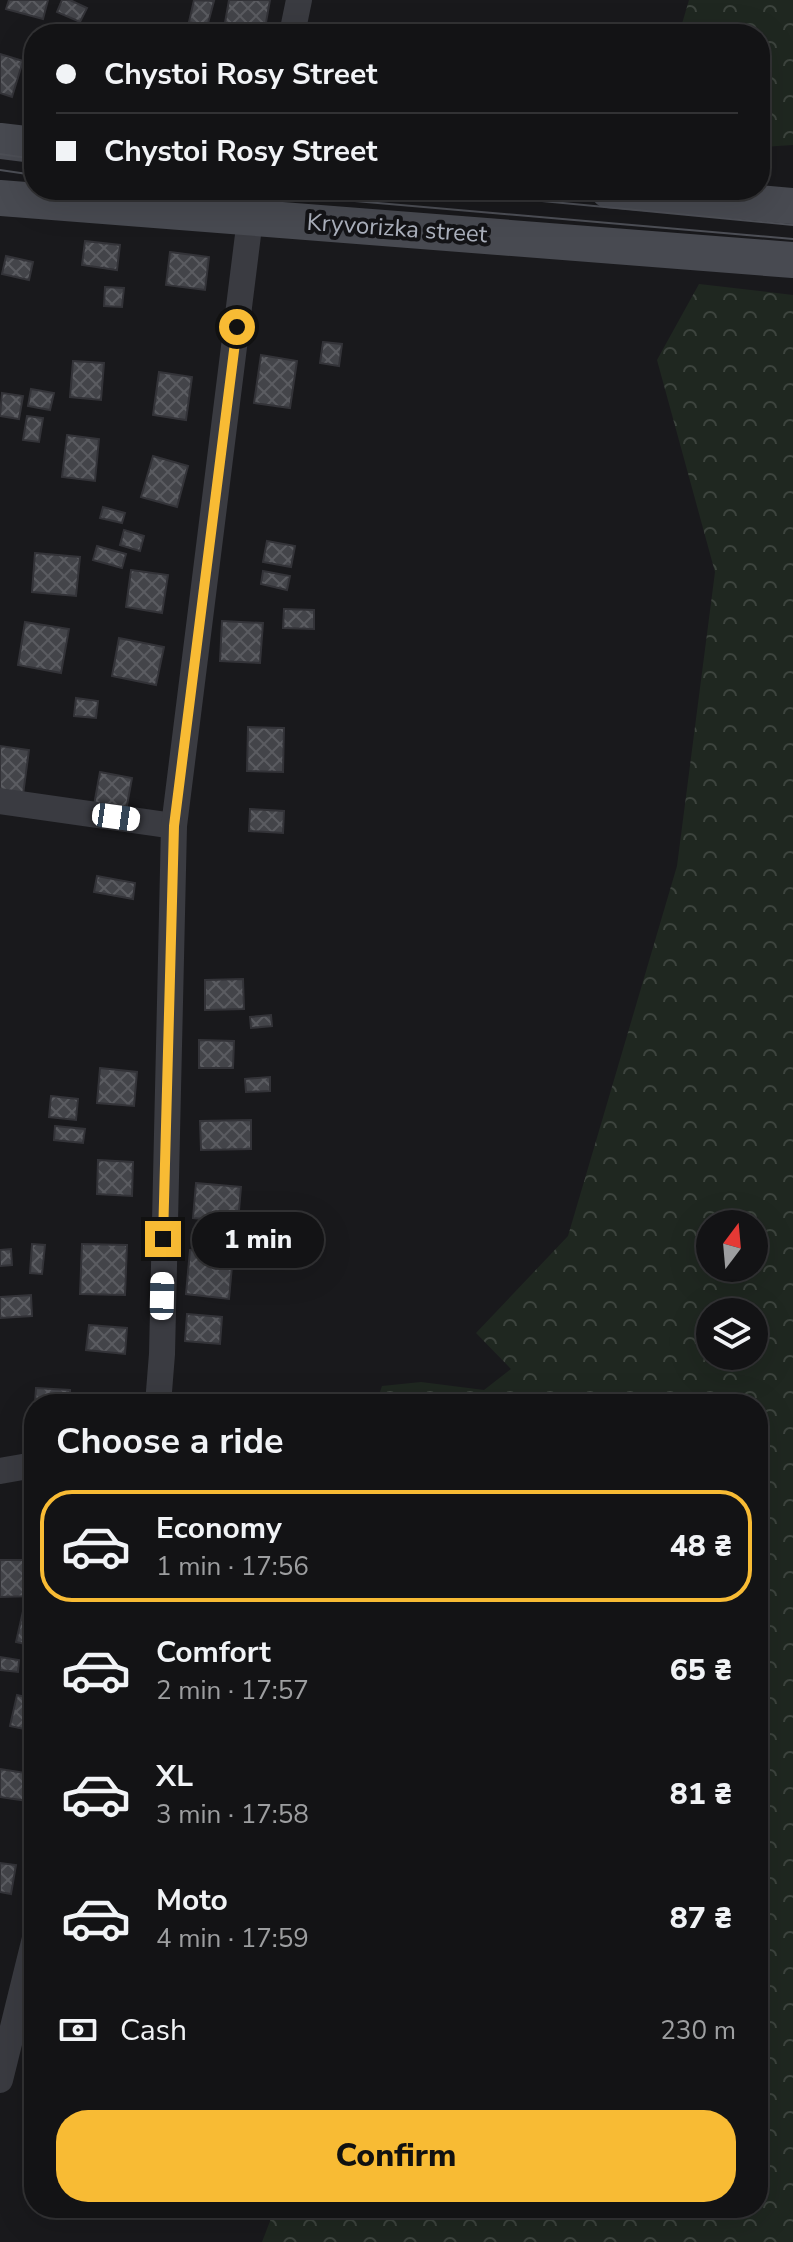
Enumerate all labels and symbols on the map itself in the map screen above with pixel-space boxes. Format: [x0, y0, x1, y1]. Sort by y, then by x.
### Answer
street label: Kryvorizka street [306, 206, 489, 250]
route start [219, 309, 255, 345]
car [91, 802, 141, 832]
north arrow [696, 1210, 768, 1282]
callout: 1 min [191, 1211, 323, 1267]
route end [145, 1221, 181, 1257]
car [150, 1272, 174, 1320]

